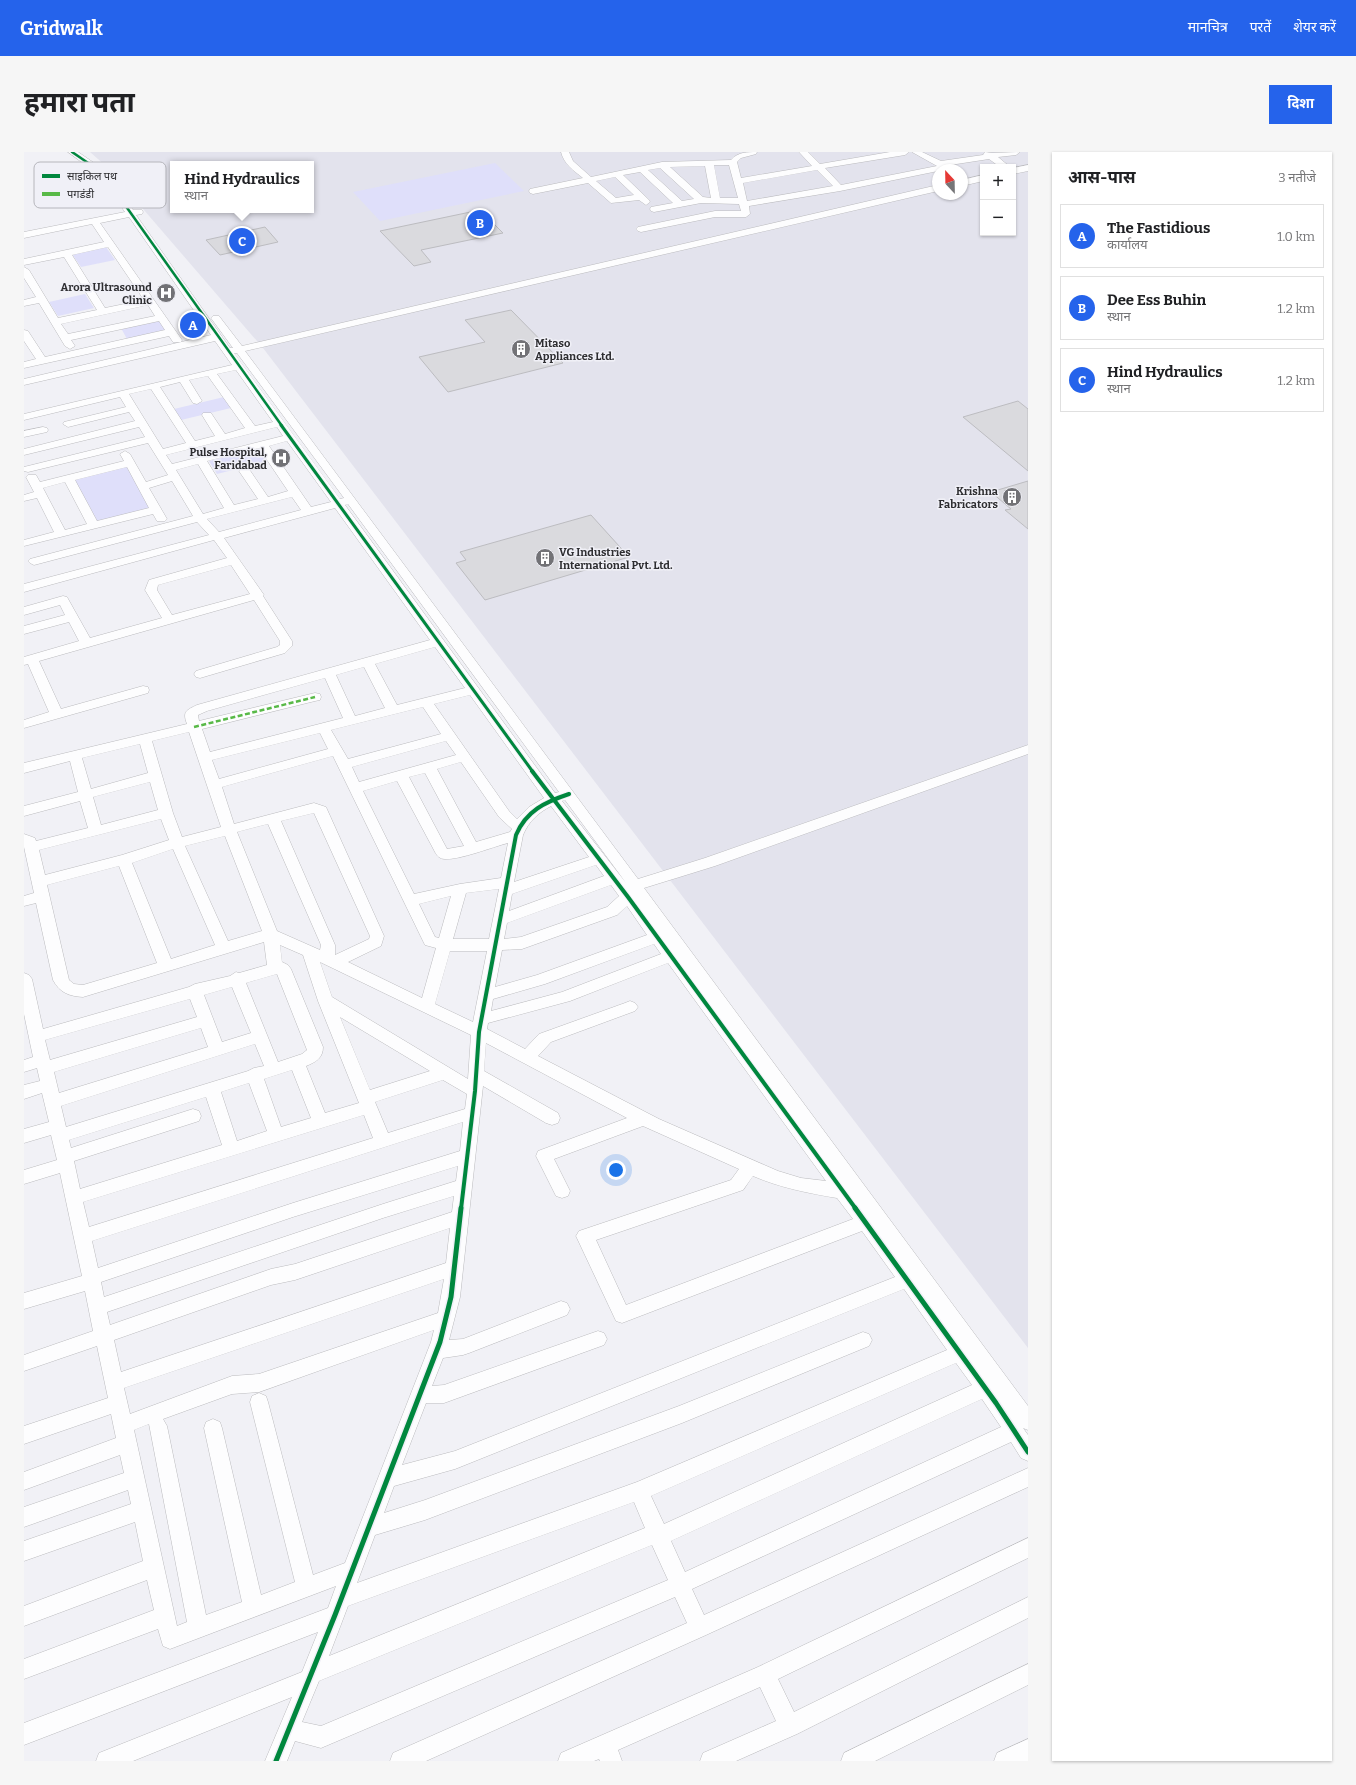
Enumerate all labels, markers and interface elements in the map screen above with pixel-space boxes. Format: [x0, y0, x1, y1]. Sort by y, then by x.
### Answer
text: Gridwalk [20, 17, 103, 40]
text: मानचित्र [1188, 19, 1228, 36]
text: परतें [1250, 19, 1271, 36]
text: शेयर करें [1293, 19, 1336, 36]
button: दिशा [1269, 85, 1332, 124]
text: हमारा पता [24, 86, 135, 119]
popup [170, 161, 314, 213]
legend [34, 162, 166, 208]
north arrow [932, 164, 968, 200]
map controls [980, 164, 1016, 236]
button: + [980, 164, 1016, 200]
text: आस-पास [1068, 167, 1136, 188]
text: साइकिल पथ [67, 170, 118, 183]
text: Hind Hydraulics [184, 170, 300, 188]
text: 3 नतीजे [1278, 170, 1316, 185]
text: पगडंडी [67, 188, 94, 201]
text: स्थान [184, 188, 208, 203]
button: − [980, 200, 1016, 236]
pin: B [467, 208, 493, 238]
text: The Fastidious [1107, 219, 1210, 237]
pin: C [229, 226, 255, 256]
text: A [1077, 229, 1087, 244]
text: 1.0 km [1277, 229, 1315, 244]
text: कार्यालय [1107, 237, 1148, 252]
place label: Arora Ultrasound Clinic [60, 281, 152, 307]
hospital icon: Arora Ultrasound Clinic [155, 282, 177, 304]
text: Dee Ess Buhin [1107, 291, 1206, 309]
text: B [1078, 301, 1086, 316]
text: 1.2 km [1278, 301, 1315, 316]
text: स्थान [1107, 309, 1131, 324]
pin: A [180, 310, 206, 340]
place label: Mitaso Appliances Ltd. [535, 337, 615, 363]
building icon: Mitaso Appliances Ltd. [510, 338, 532, 360]
text: Hind Hydraulics [1107, 363, 1223, 381]
text: C [1078, 373, 1086, 388]
text: 1.2 km [1278, 373, 1315, 388]
text: स्थान [1107, 381, 1131, 396]
place label: Pulse Hospital, Faridabad [190, 446, 267, 472]
hospital icon: Pulse Hospital, Faridabad [270, 447, 292, 469]
place label: Krishna Fabricators [938, 485, 999, 511]
building icon: Krishna Fabricators [1001, 486, 1023, 508]
place label: VG Industries International Pvt. Ltd. [559, 546, 673, 572]
building icon: VG Industries International Pvt. Ltd. [534, 547, 556, 569]
your location [606, 1160, 626, 1180]

